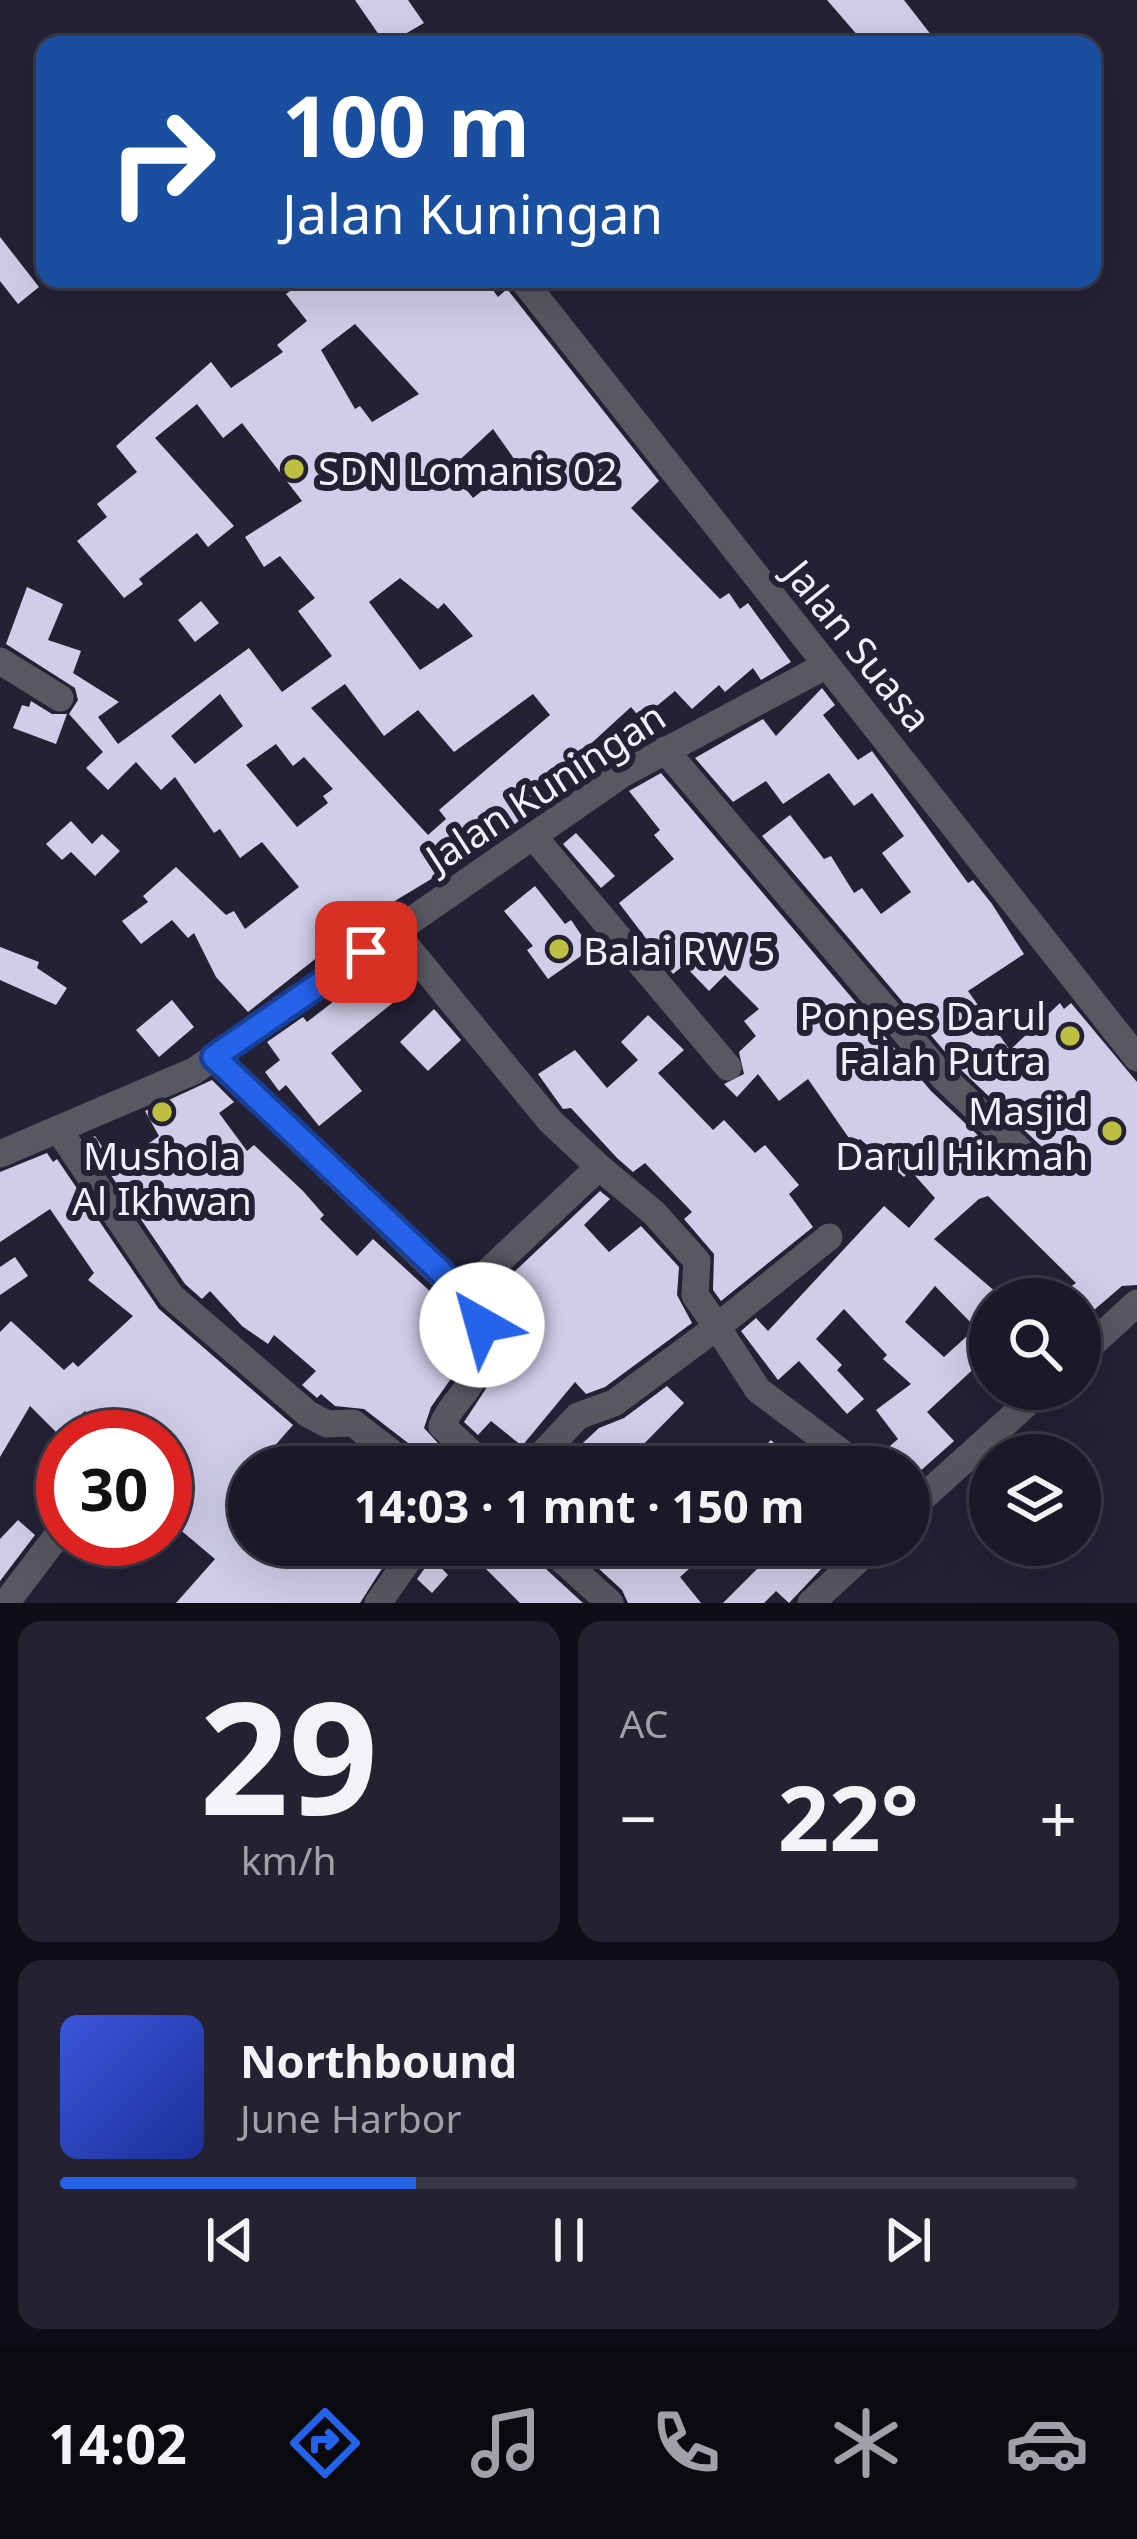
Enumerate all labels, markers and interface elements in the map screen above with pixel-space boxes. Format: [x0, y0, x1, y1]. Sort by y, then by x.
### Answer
text: 100 m [282, 67, 530, 182]
icon: right [84, 84, 240, 240]
text: Jalan Kuningan [282, 176, 663, 250]
place label: SDN Lomanis 02 [318, 443, 618, 496]
marker: SDN Lomanis 02 [281, 456, 307, 482]
street label: Jalan Suasa [771, 545, 945, 742]
street label: Jalan Kuningan [412, 689, 675, 885]
pin [315, 901, 417, 1003]
icon: arrive [333, 919, 399, 985]
place label: Balai RW 5 [583, 923, 775, 976]
marker: Balai RW 5 [546, 936, 572, 962]
place label: Ponpes Darul Falah Putra [799, 988, 1046, 1086]
marker: Ponpes Darul Falah Putra [1057, 1023, 1083, 1049]
place label: Masjid Darul Hikmah [835, 1083, 1088, 1181]
marker: Mushola Al Ikhwan [149, 1099, 175, 1125]
marker: Masjid Darul Hikmah [1099, 1118, 1125, 1144]
place label: Mushola Al Ikhwan [72, 1128, 252, 1226]
position arrow [419, 1262, 545, 1388]
map controls [969, 1278, 1101, 1566]
button: search [969, 1278, 1101, 1410]
speed limit sign: 30 [36, 1410, 192, 1566]
button: layers [969, 1434, 1101, 1566]
text: 14:03 · 1 mnt · 150 m [354, 1475, 804, 1536]
text: 29 [200, 1648, 378, 1861]
text: AC [620, 1696, 668, 1749]
text: 22° [778, 1755, 919, 1877]
text: − [620, 1772, 657, 1862]
text: + [1039, 1772, 1077, 1862]
text: km/h [241, 1833, 337, 1886]
text: Northbound [240, 2030, 517, 2091]
text: June Harbor [240, 2091, 462, 2144]
icon: previous [197, 2207, 263, 2273]
icon: pause [536, 2207, 602, 2273]
icon: next [875, 2207, 941, 2273]
icon: directions [283, 2401, 367, 2485]
icon: music [464, 2401, 548, 2485]
icon: phone [644, 2401, 728, 2485]
icon: climate [824, 2401, 908, 2485]
icon: car [1005, 2401, 1089, 2485]
text: 14:02 [48, 2406, 187, 2480]

